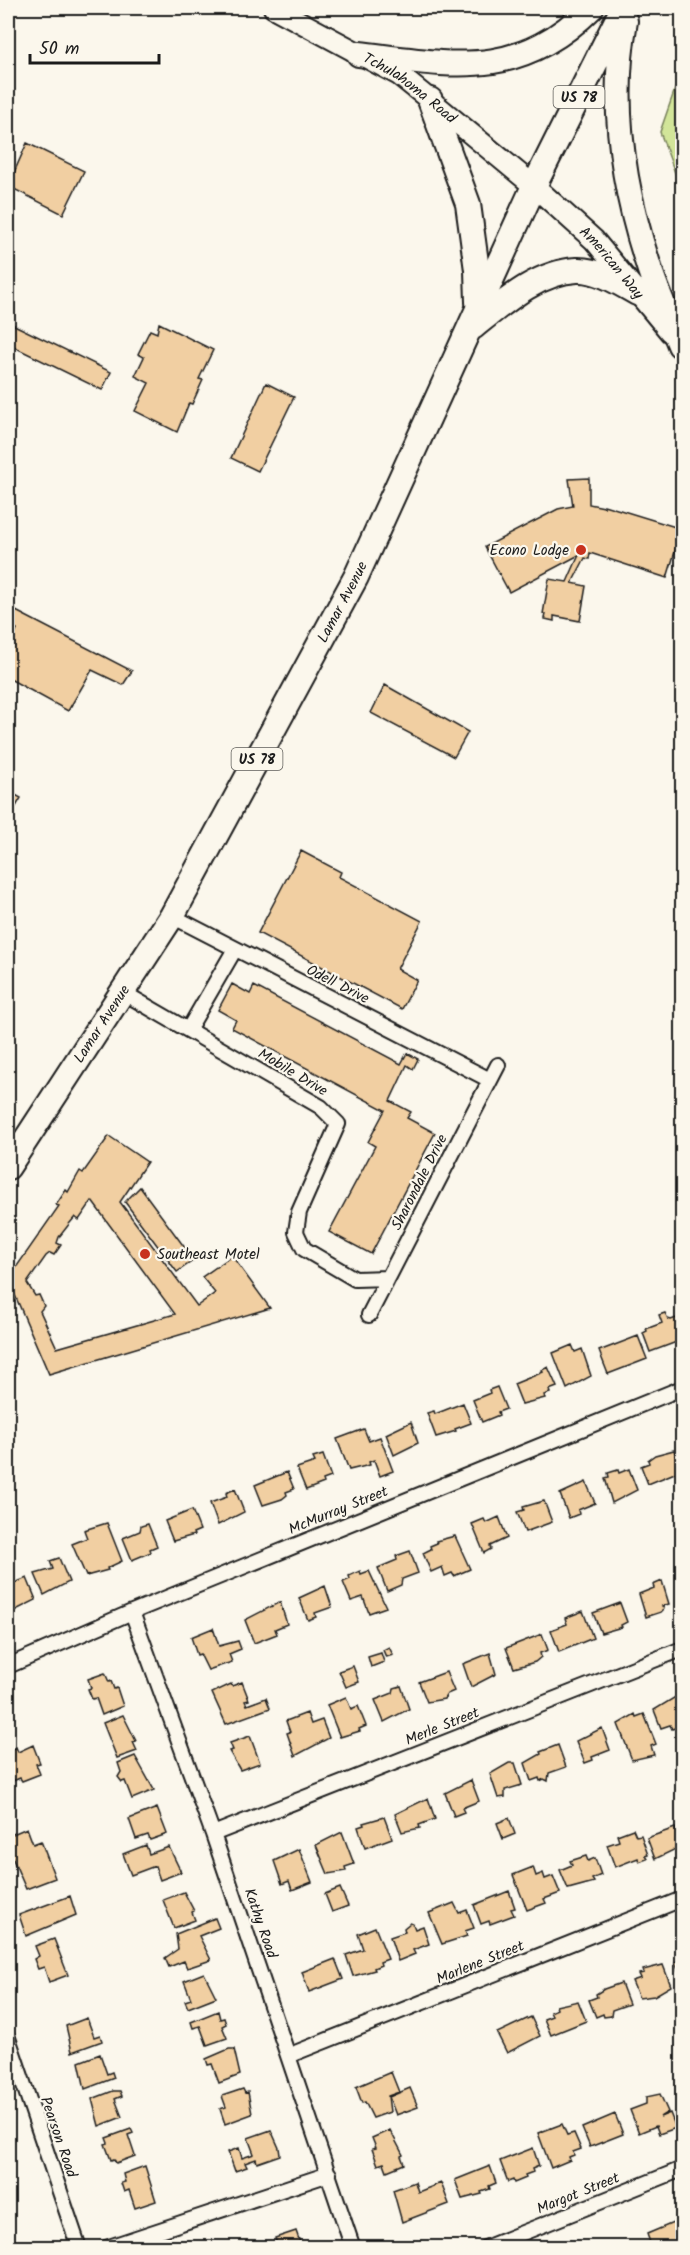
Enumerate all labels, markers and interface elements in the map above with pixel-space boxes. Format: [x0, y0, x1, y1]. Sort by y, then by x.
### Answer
scale bar [30, 27, 159, 65]
text: 50 m [39, 35, 79, 64]
street label: Tchulahoma Road [358, 47, 462, 131]
road number: US 78 [554, 86, 604, 108]
street label: American Way [573, 221, 650, 306]
place label: Econo Lodge [490, 539, 569, 563]
marker: Econo Lodge [574, 543, 588, 557]
street label: Lamar Avenue [311, 558, 375, 648]
road number: US 78 [232, 748, 282, 770]
street label: Odell Drive [302, 959, 374, 1011]
street label: Lamar Avenue [68, 980, 137, 1068]
street label: Mobile Drive [253, 1043, 332, 1103]
street label: Sharondale Drive [385, 1130, 455, 1235]
place label: Southeast Motel [157, 1243, 260, 1267]
marker: Southeast Motel [138, 1247, 152, 1261]
street label: McMurray Street [285, 1480, 392, 1542]
street label: Merle Street [402, 1701, 483, 1753]
street label: Kathy Road [237, 1885, 283, 1962]
street label: Marlene Street [433, 1934, 528, 1991]
street label: Pearson Road [33, 2094, 83, 2182]
street label: Margot Street [533, 2166, 624, 2221]

